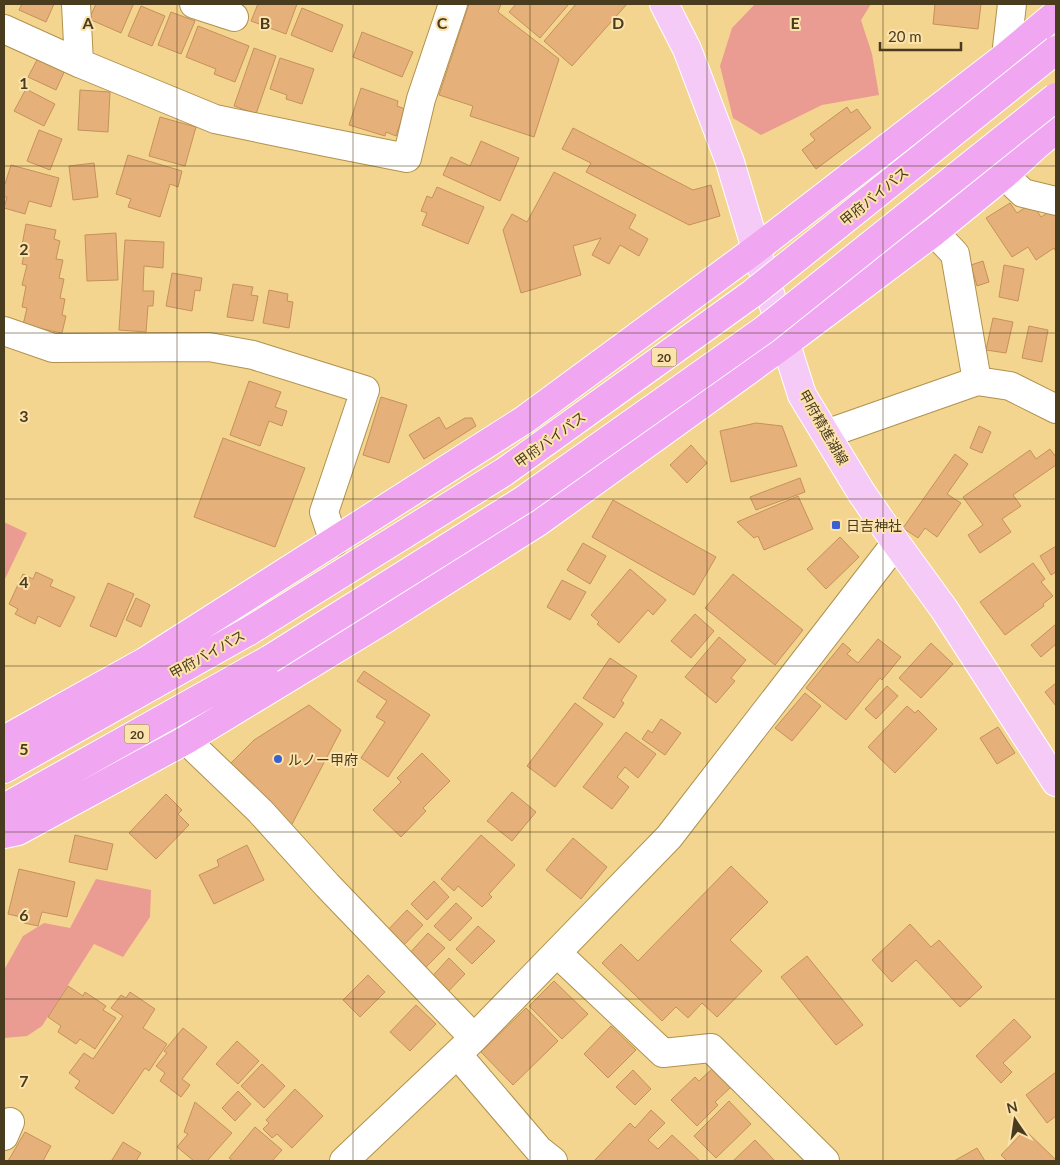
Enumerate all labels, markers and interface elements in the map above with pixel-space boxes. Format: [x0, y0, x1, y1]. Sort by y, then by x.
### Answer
text: A [81, 13, 94, 32]
text: B [260, 13, 270, 32]
text: C [437, 13, 448, 32]
text: D [612, 13, 624, 32]
text: E [790, 13, 800, 32]
scale bar [880, 20, 961, 52]
text: 20 m [888, 27, 922, 45]
text: 1 [19, 73, 29, 92]
street label: 甲府バイパス [836, 163, 912, 229]
text: 2 [19, 239, 29, 258]
road number: 20 [652, 348, 676, 367]
street label: 甲府精進湖線 [796, 386, 852, 468]
text: 3 [19, 406, 29, 425]
street label: 甲府バイパス [511, 408, 589, 470]
place label: 日吉神社 [846, 517, 902, 534]
marker: 日吉神社 [830, 519, 842, 531]
text: 4 [19, 572, 29, 591]
street label: 甲府バイパス [166, 626, 248, 682]
road number: 20 [124, 724, 150, 744]
text: 5 [19, 739, 29, 758]
place label: ルノー甲府 [288, 751, 358, 768]
marker: ルノー甲府 [272, 753, 284, 765]
text: 6 [19, 905, 29, 924]
text: 7 [19, 1071, 29, 1090]
north arrow [990, 1095, 1040, 1145]
text: N [1005, 1097, 1019, 1116]

